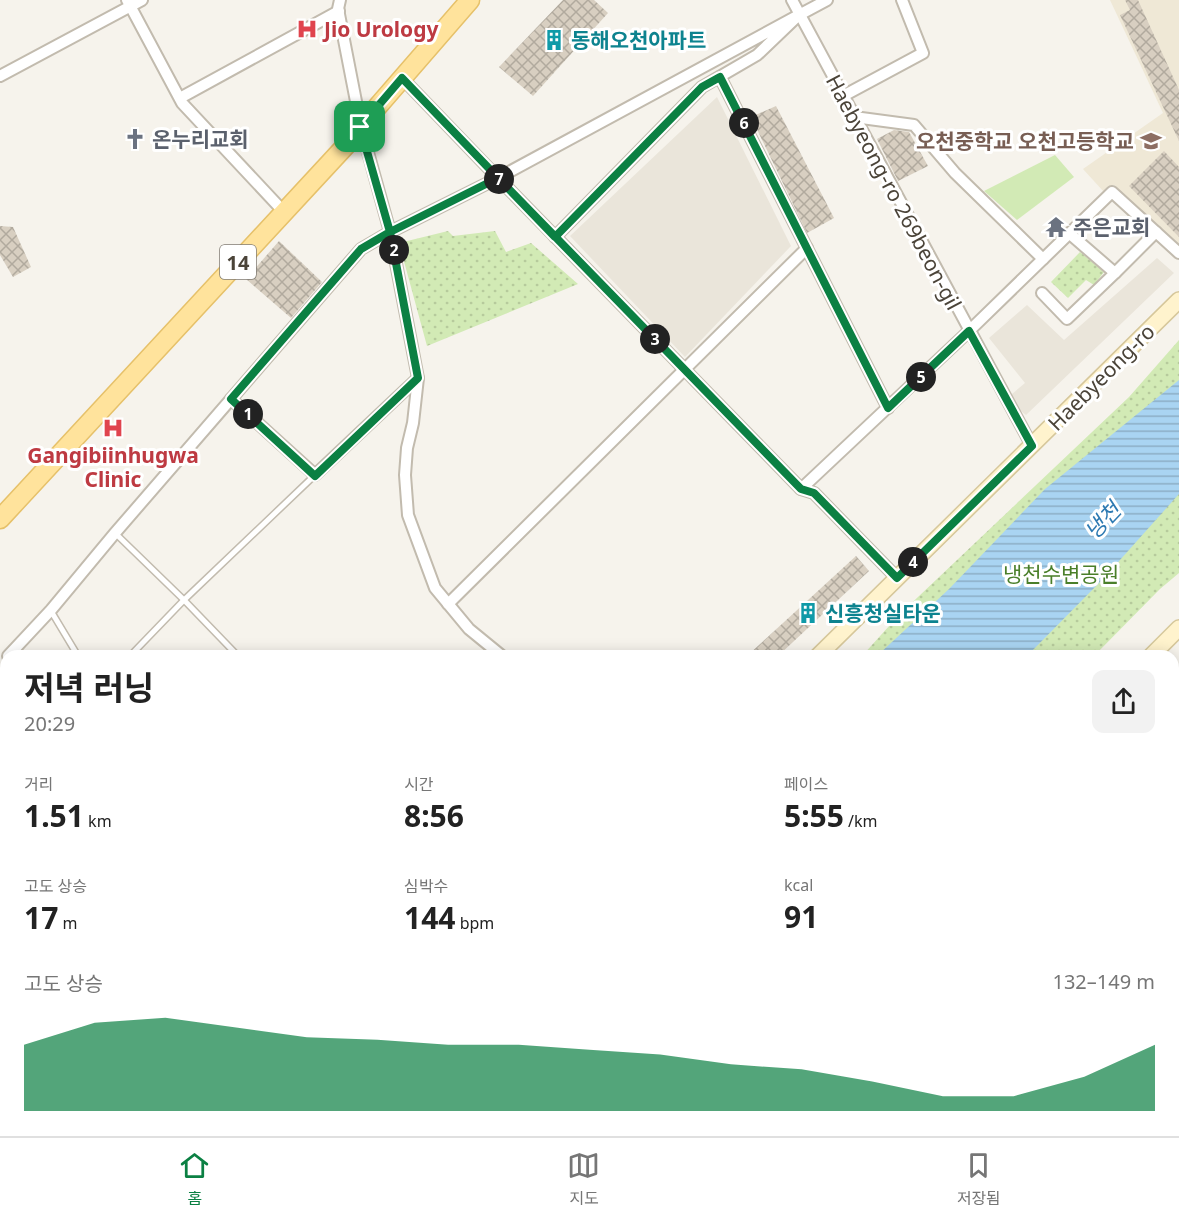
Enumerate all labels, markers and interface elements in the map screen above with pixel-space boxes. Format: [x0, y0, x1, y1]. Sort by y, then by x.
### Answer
place label: Jio Urology [322, 15, 438, 43]
hospital icon: Jio Urology [295, 17, 319, 41]
place label: 동해오천아파트 [571, 26, 706, 54]
building icon: 동해오천아파트 [542, 28, 566, 52]
street label: Haebyeong-ro 269beon-gil [820, 69, 968, 315]
pin [334, 101, 385, 152]
pin: 6 [729, 108, 759, 138]
icon: arrive [343, 110, 376, 143]
text: 6 [739, 112, 749, 134]
place label: 온누리교회 [152, 125, 249, 153]
church icon: 온누리교회 [123, 127, 147, 151]
place label: 오천중학교 오천고등학교 [916, 127, 1134, 155]
school or university icon: 오천중학교 오천고등학교 [1139, 129, 1163, 153]
pin: 7 [484, 164, 514, 194]
text: 7 [494, 168, 504, 190]
place label: 주은교회 [1073, 213, 1150, 241]
temple icon: 주은교회 [1044, 215, 1068, 239]
pin: 2 [379, 235, 409, 265]
text: 2 [389, 239, 399, 261]
road number: 14 [220, 245, 256, 279]
street label: Haebyeong-ro [1041, 317, 1161, 437]
pin: 3 [640, 324, 670, 354]
text: 3 [650, 328, 660, 350]
pin: 5 [906, 362, 936, 392]
text: 5 [916, 366, 926, 388]
pin: 1 [233, 399, 263, 429]
text: 1 [243, 403, 253, 425]
hospital icon: Gangibiinhugwa Clinic [101, 416, 125, 440]
place label: Gangibiinhugwa Clinic [27, 441, 199, 493]
water label: 냉천 [1077, 493, 1129, 545]
pin: 4 [898, 547, 928, 577]
text: 4 [908, 551, 918, 573]
park label: 냉천수변공원 [1003, 560, 1119, 588]
place label: 신흥청실타운 [825, 599, 941, 627]
building icon: 신흥청실타운 [796, 601, 820, 625]
text: 저녁 러닝 [24, 665, 154, 710]
button: share [1092, 670, 1155, 733]
text: 20:29 [24, 710, 75, 737]
text: 거리 [24, 773, 53, 795]
text: 시간 [404, 773, 433, 795]
text: 페이스 [784, 773, 828, 795]
text: 1.51 [24, 795, 84, 836]
text: 8:56 [404, 795, 464, 836]
text: 5:55 [784, 795, 844, 836]
text: km [84, 810, 112, 832]
text: /km [844, 810, 878, 832]
text: kcal [784, 874, 813, 896]
text: 고도 상승 [24, 875, 87, 897]
text: 심박수 [404, 875, 448, 897]
text: 91 [784, 896, 818, 937]
text: 17 [24, 897, 58, 938]
text: 144 [404, 897, 455, 938]
text: m [58, 912, 77, 934]
text: bpm [455, 912, 494, 934]
text: 132–149 m [1052, 968, 1155, 995]
text: 고도 상승 [24, 970, 103, 997]
tab: 홈 [178, 1149, 211, 1209]
tab: 지도 [567, 1149, 600, 1209]
tab: 저장됨 [957, 1149, 1001, 1209]

